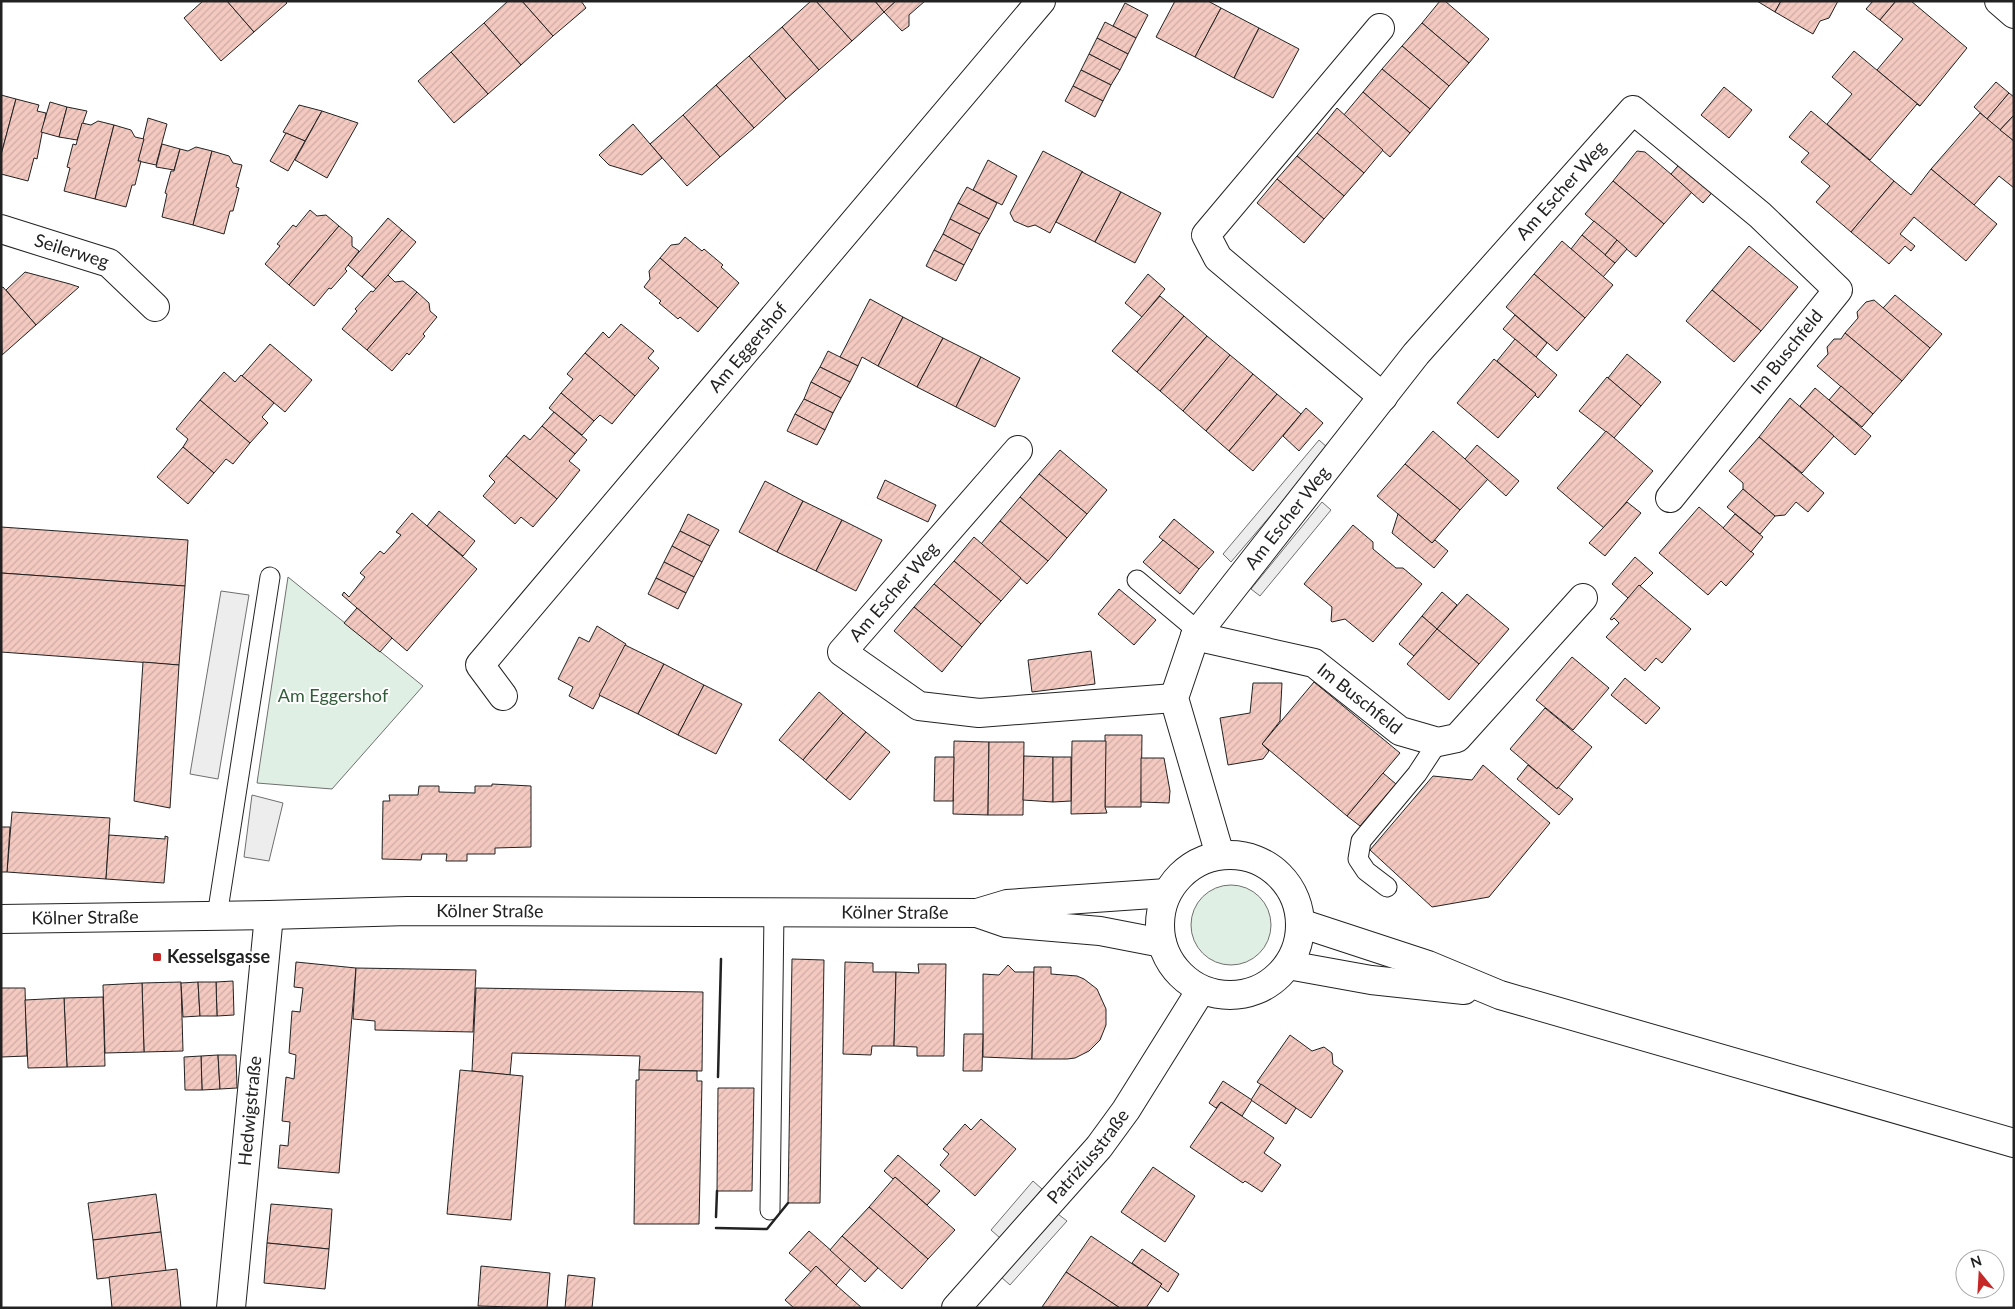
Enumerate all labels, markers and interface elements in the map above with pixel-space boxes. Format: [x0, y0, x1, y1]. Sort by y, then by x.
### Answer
street label: Am Escher Weg [1511, 136, 1610, 244]
street label: Seilerweg [32, 228, 112, 272]
street label: Am Eggershof [703, 297, 792, 396]
street label: Im Buschfeld [1746, 305, 1827, 398]
street label: Am Escher Weg [1240, 461, 1334, 573]
street label: Am Escher Weg [844, 537, 942, 646]
street label: Im Buschfeld [1313, 658, 1407, 738]
park label: Am Eggershof [278, 684, 389, 706]
street label: Kölner Straße [436, 899, 544, 921]
street label: Kölner Straße [841, 901, 949, 923]
street label: Kölner Straße [31, 905, 139, 929]
place label: Kesselsgasse [167, 945, 270, 967]
marker: Kesselsgasse [151, 951, 163, 963]
street label: Hedwigstraße [233, 1055, 265, 1167]
street label: Patriziusstraße [1042, 1104, 1133, 1208]
north arrow [1955, 1249, 2005, 1299]
text: N [1968, 1251, 1984, 1271]

